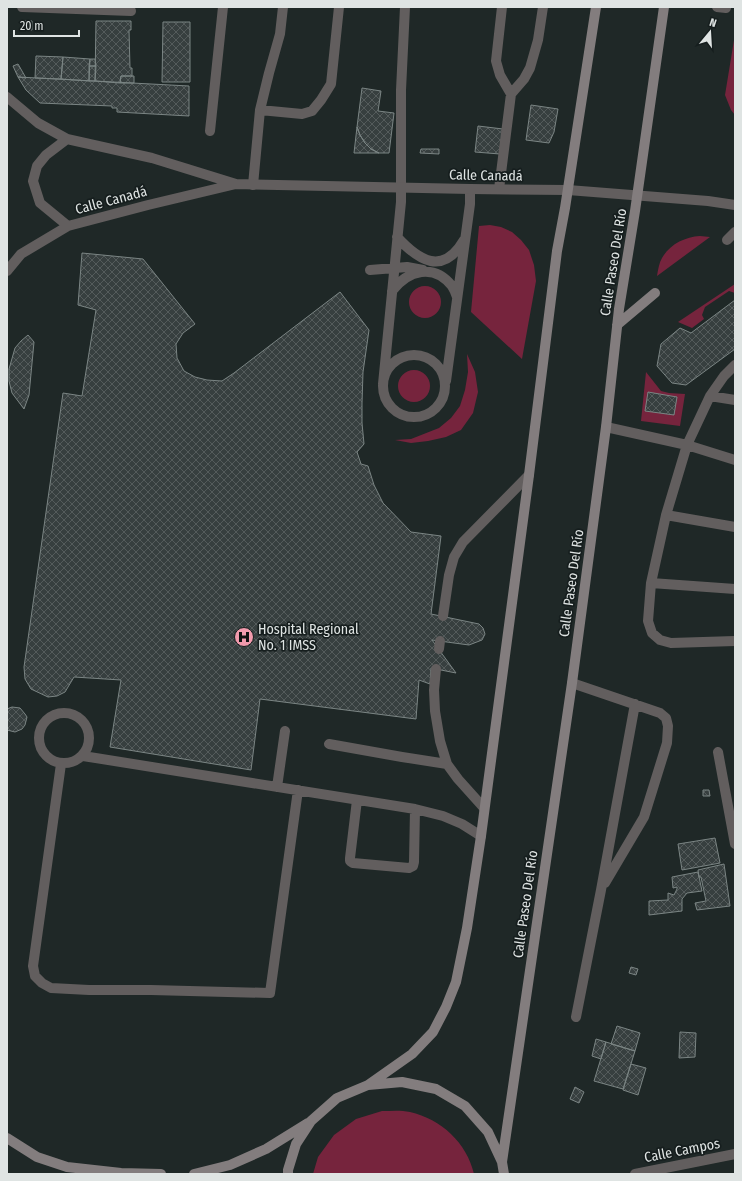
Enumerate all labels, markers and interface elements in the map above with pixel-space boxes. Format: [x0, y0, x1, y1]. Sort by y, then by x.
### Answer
scale bar [14, 12, 79, 38]
north arrow [690, 12, 730, 52]
text: N [708, 16, 718, 30]
text: 20 m [20, 19, 44, 33]
street label: Calle Canadá [449, 166, 523, 185]
street label: Calle Canadá [73, 183, 149, 218]
street label: Calle Paseo Del Río [597, 207, 630, 317]
street label: Calle Paseo Del Río [556, 528, 587, 638]
place label: Hospital Regional No. 1 IMSS [258, 621, 359, 654]
hospital icon: Hospital Regional No. 1 IMSS [233, 626, 255, 648]
street label: Calle Paseo Del Río [510, 849, 541, 959]
street label: Calle Campos [643, 1135, 721, 1166]

